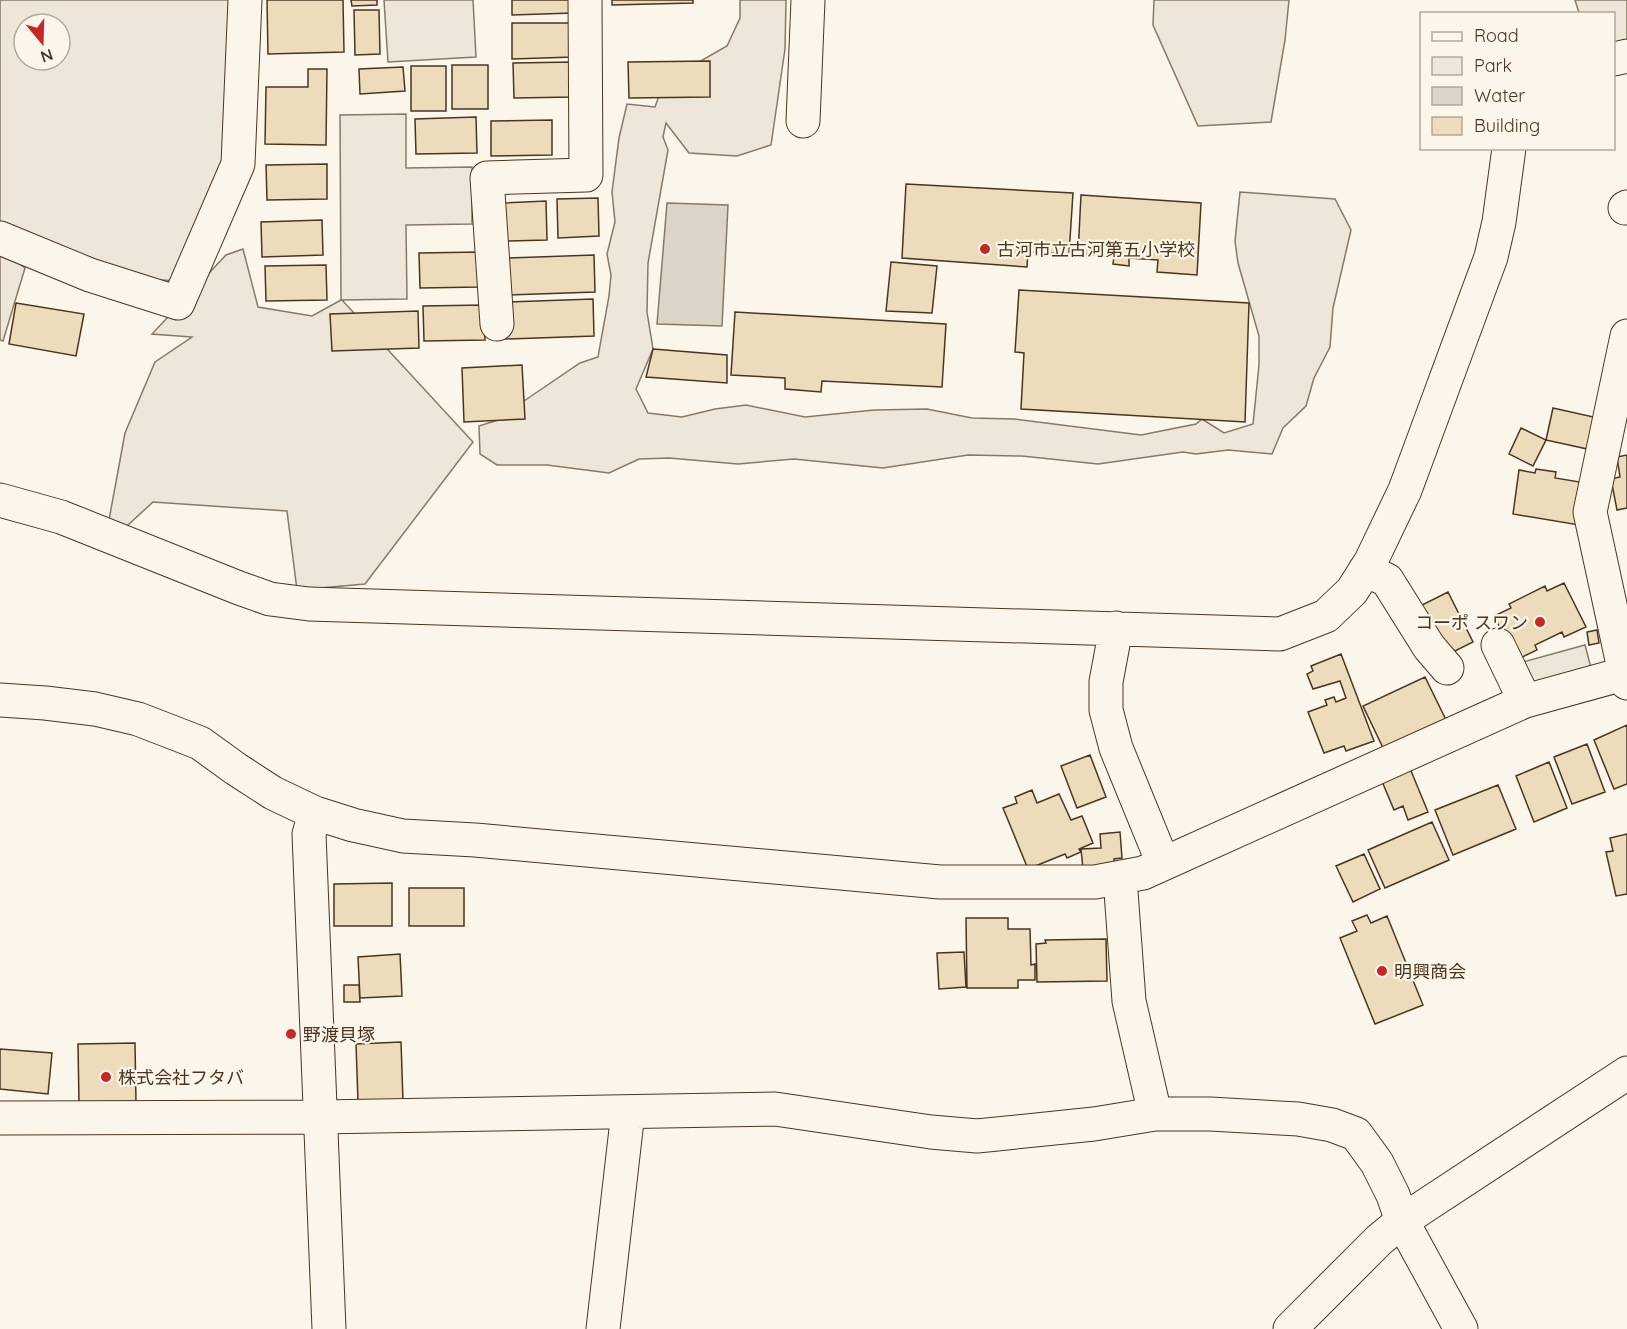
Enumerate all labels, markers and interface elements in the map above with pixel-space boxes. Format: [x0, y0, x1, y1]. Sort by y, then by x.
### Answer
north arrow [12, 12, 72, 72]
legend [1420, 12, 1615, 150]
text: Road [1474, 24, 1519, 47]
text: N [38, 45, 56, 68]
text: Park [1474, 54, 1512, 77]
text: Water [1474, 84, 1525, 107]
text: Building [1474, 114, 1540, 137]
place label: 古河市立古河第五小学校 [997, 238, 1195, 261]
marker: 古河市立古河第五小学校 [978, 242, 992, 256]
place label: コーポ スワン [1415, 611, 1528, 634]
marker: コーポ スワン [1533, 615, 1547, 629]
place label: 明興商会 [1394, 960, 1466, 983]
marker: 明興商会 [1375, 964, 1389, 978]
place label: 野渡貝塚 [303, 1023, 375, 1046]
marker: 野渡貝塚 [284, 1027, 298, 1041]
place label: 株式会社フタバ [118, 1066, 244, 1089]
marker: 株式会社フタバ [99, 1070, 113, 1084]

